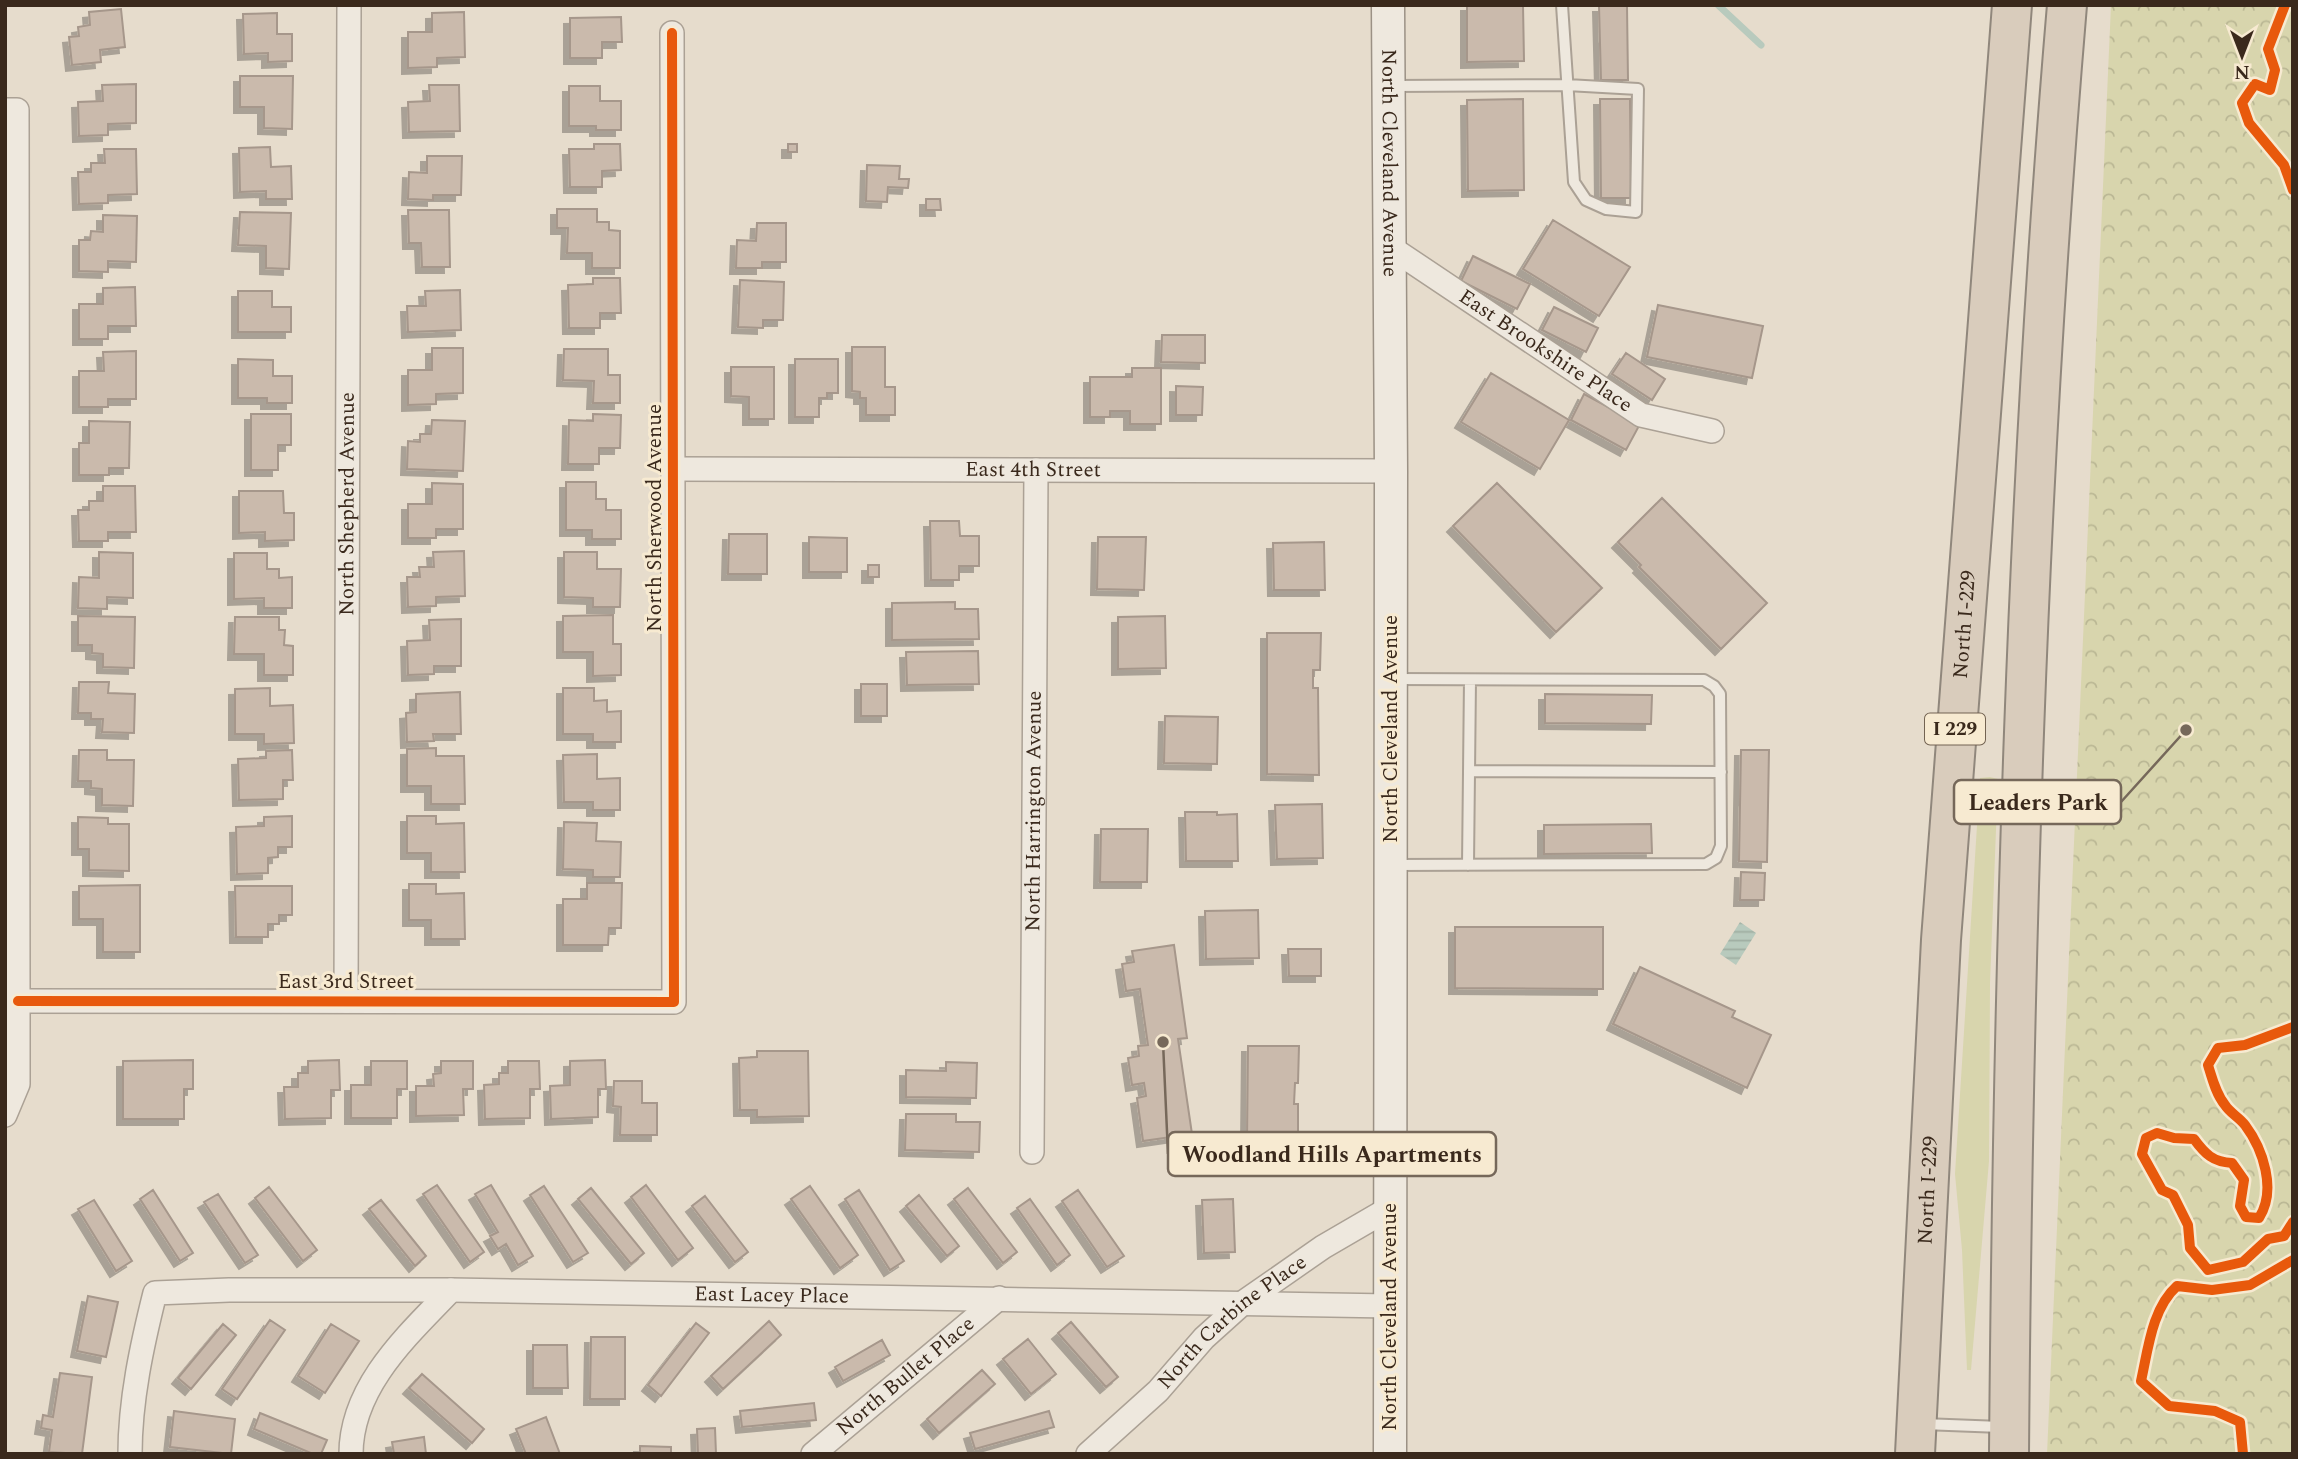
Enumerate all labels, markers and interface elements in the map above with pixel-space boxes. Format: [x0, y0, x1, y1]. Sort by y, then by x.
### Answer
north arrow [2207, 21, 2277, 91]
street label: North Cleveland Avenue [1372, 49, 1406, 277]
text: N [2234, 57, 2250, 86]
street label: East Brookshire Place [1452, 281, 1639, 421]
street label: North Shepherd Avenue [331, 392, 364, 616]
street label: North Sherwood Avenue [639, 404, 671, 632]
street label: East 4th Street [965, 454, 1101, 486]
street label: North I-229 [1945, 569, 1985, 680]
street label: North Cleveland Avenue [1375, 615, 1407, 843]
street label: North Harrington Avenue [1017, 690, 1051, 932]
road number: I 229 [1925, 714, 1985, 744]
callout: Leaders Park [1954, 780, 2121, 824]
text: Leaders Park [1968, 786, 2108, 821]
street label: East 3rd Street [278, 966, 414, 998]
callout: Woodland Hills Apartments [1168, 1132, 1496, 1176]
street label: North I-229 [1910, 1135, 1947, 1246]
text: Woodland Hills Apartments [1182, 1138, 1482, 1173]
street label: North Cleveland Avenue [1374, 1203, 1406, 1431]
street label: North Carbine Place [1150, 1247, 1313, 1397]
street label: East Lacey Place [694, 1278, 849, 1313]
street label: North Bullet Place [829, 1309, 982, 1444]

